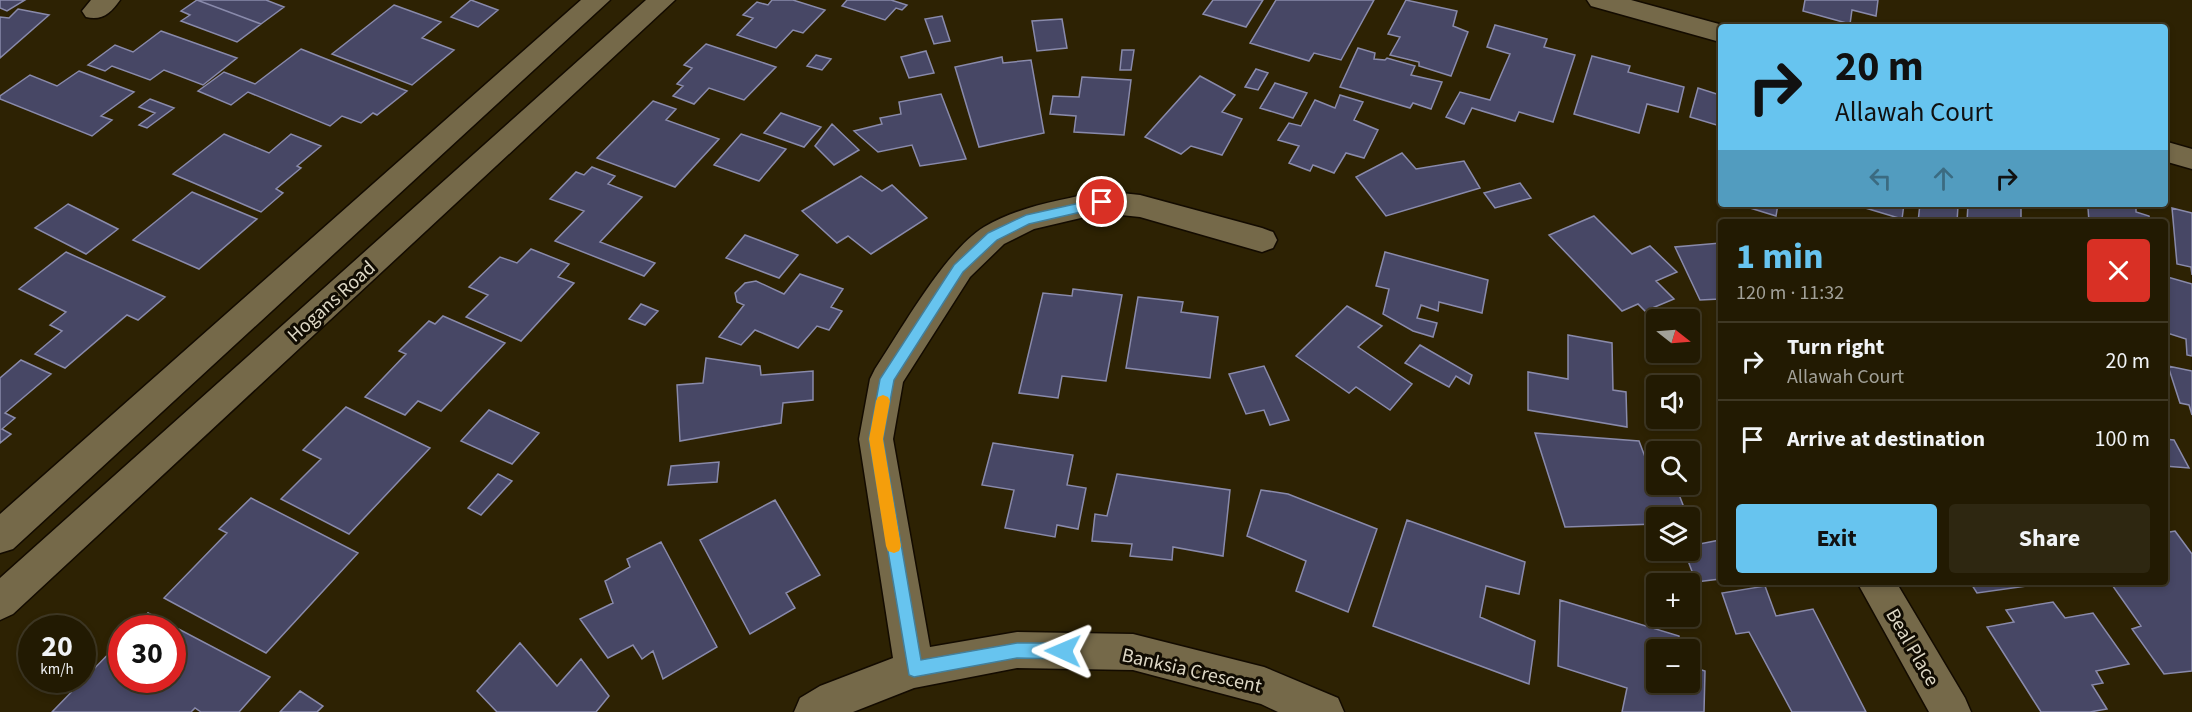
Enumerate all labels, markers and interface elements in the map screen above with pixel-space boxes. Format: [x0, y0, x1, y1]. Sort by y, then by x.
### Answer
text: 20 m [1835, 37, 1924, 97]
icon: right [1736, 48, 1814, 126]
text: Allawah Court [1835, 93, 1993, 132]
icon: left [1864, 162, 1897, 195]
icon: ahead [1927, 162, 1960, 195]
icon: right [1990, 162, 2023, 195]
pin [1076, 176, 1127, 227]
icon: arrive [1085, 185, 1118, 218]
text: 1 min [1736, 231, 1824, 282]
button: close [2087, 239, 2150, 302]
street label: Hogans Road [281, 255, 382, 349]
text: 120 m · 11:32 [1736, 279, 1844, 307]
north arrow [1646, 309, 1700, 363]
map controls [1646, 309, 1700, 693]
text: Turn right [1787, 331, 1884, 363]
icon: right [1736, 345, 1769, 378]
text: 20 m [2105, 345, 2150, 377]
text: Allawah Court [1787, 363, 1904, 391]
button: sound [1646, 375, 1700, 429]
icon: arrive [1736, 423, 1769, 456]
text: Arrive at destination [1787, 423, 1985, 455]
text: 100 m [2095, 423, 2150, 455]
button: search [1646, 441, 1700, 495]
button: Exit [1736, 504, 1937, 573]
button: Share [1949, 504, 2150, 573]
button: layers [1646, 507, 1700, 561]
button: + [1646, 573, 1700, 627]
street label: Beal Place [1879, 603, 1946, 692]
speed limit sign: 30 [108, 615, 186, 693]
position arrow [1031, 619, 1095, 683]
text: 20 [41, 625, 73, 668]
button: − [1646, 639, 1700, 693]
street label: Banksia Crescent [1119, 641, 1265, 701]
text: km/h [40, 659, 74, 680]

